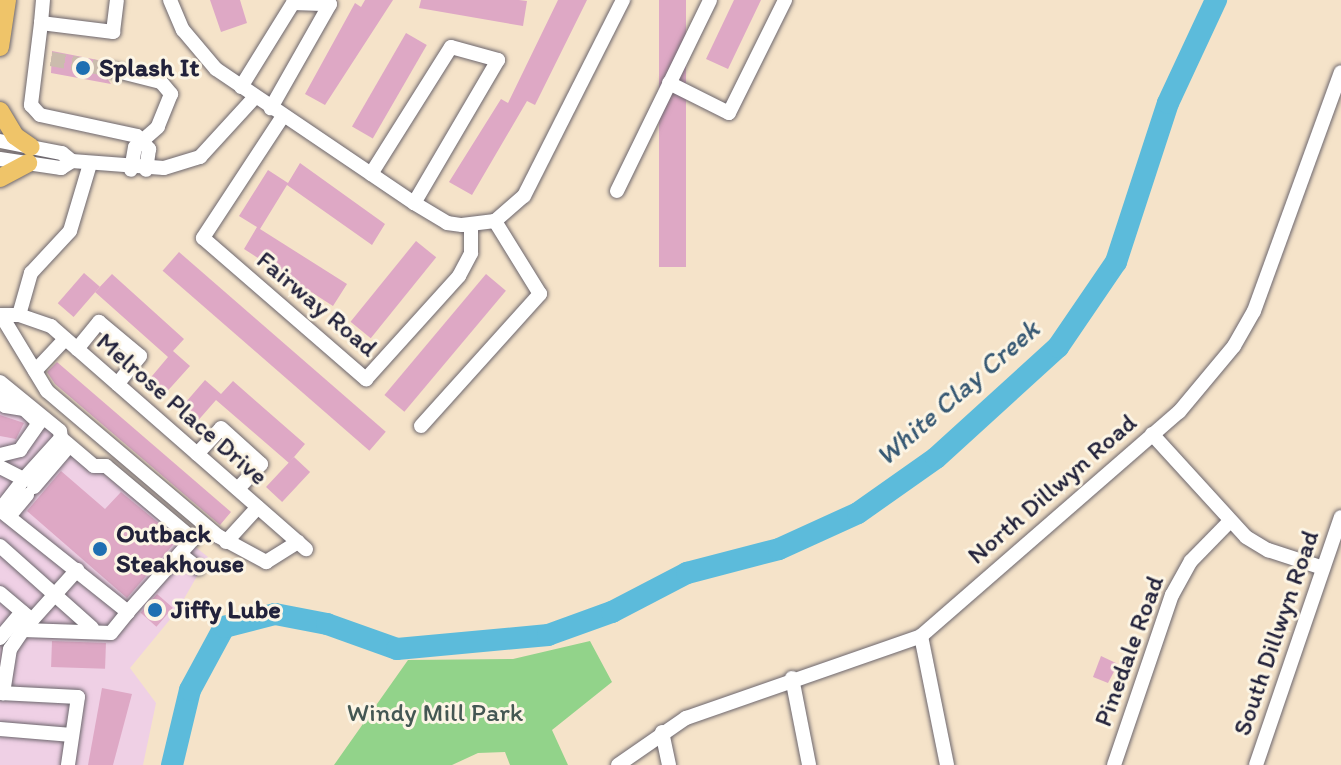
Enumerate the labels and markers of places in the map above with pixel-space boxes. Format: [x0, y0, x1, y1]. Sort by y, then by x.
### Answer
place label: Splash It [99, 52, 199, 84]
marker: Splash It [74, 59, 92, 77]
place label: Outback Steakhouse [116, 518, 244, 580]
marker: Outback Steakhouse [91, 540, 109, 558]
place label: Jiffy Lube [171, 594, 281, 626]
marker: Jiffy Lube [146, 601, 164, 619]

